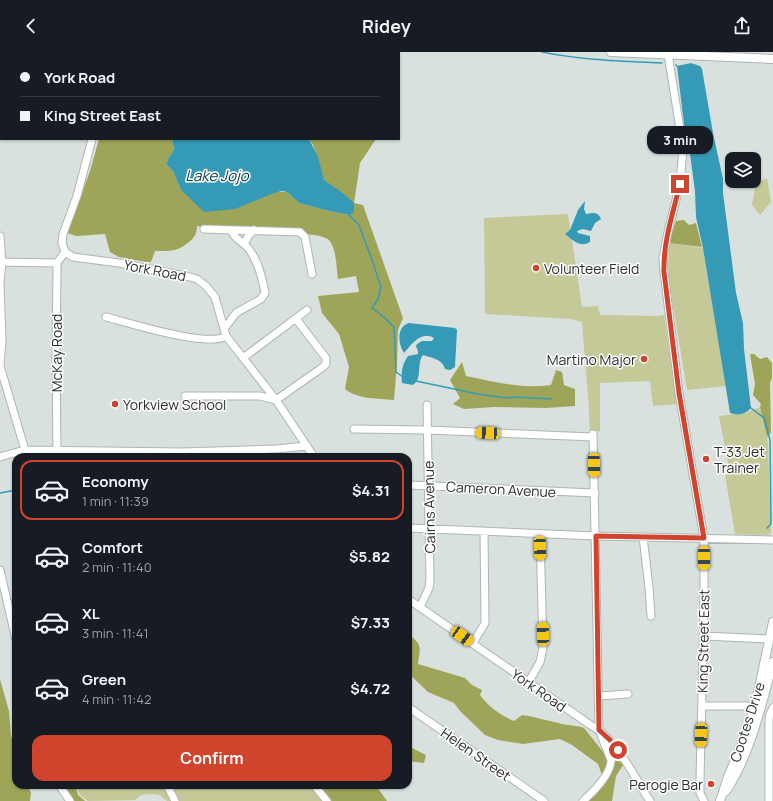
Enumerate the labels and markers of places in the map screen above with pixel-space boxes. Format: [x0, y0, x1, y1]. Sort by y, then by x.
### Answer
place label: Volunteer Field [544, 259, 639, 278]
marker: Volunteer Field [531, 263, 541, 273]
place label: Martino Major [547, 350, 636, 369]
marker: Martino Major [639, 354, 649, 364]
place label: Yorkview School [123, 395, 226, 414]
marker: Yorkview School [110, 399, 120, 409]
place label: T-33 Jet Trainer [714, 442, 765, 477]
marker: T-33 Jet Trainer [701, 454, 711, 464]
place label: Perogie Bar [629, 775, 703, 794]
marker: Perogie Bar [706, 779, 716, 789]

